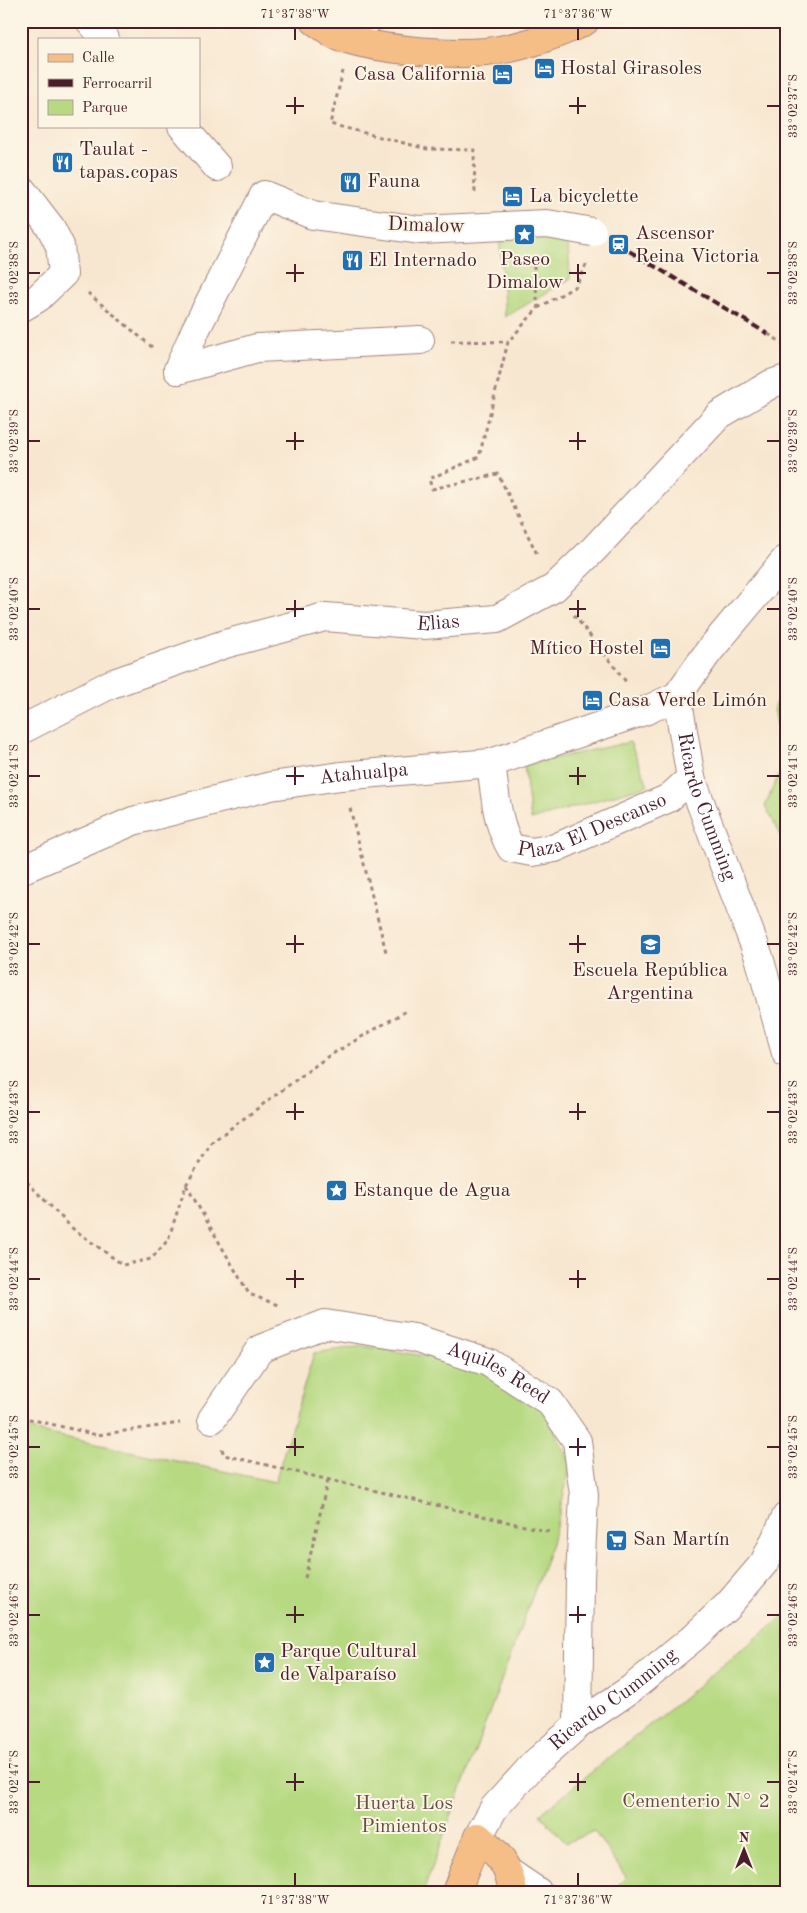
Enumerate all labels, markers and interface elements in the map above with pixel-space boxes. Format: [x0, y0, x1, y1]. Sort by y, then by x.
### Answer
text: 71°37'38"W [260, 9, 330, 21]
text: 71°37'36"W [543, 9, 613, 21]
legend [38, 38, 200, 128]
text: Calle [82, 51, 115, 66]
hotel icon: Hostal Girasoles [532, 57, 556, 81]
place label: Hostal Girasoles [560, 59, 702, 79]
hotel icon: Casa California [490, 63, 514, 87]
place label: Casa California [354, 65, 486, 85]
text: 33°02'37"S [788, 74, 800, 138]
text: Ferrocarril [82, 77, 152, 92]
text: Parque [82, 101, 128, 116]
place label: Taulat - tapas.copas [79, 140, 178, 183]
restaurant icon: Taulat - tapas.copas [51, 150, 75, 174]
restaurant icon: Fauna [339, 170, 363, 194]
place label: Fauna [367, 172, 421, 192]
hotel icon: La bicyclette [501, 185, 525, 209]
place label: La bicyclette [529, 187, 638, 207]
street label: Dimalow [387, 215, 465, 237]
place icon: Paseo Dimalow [513, 222, 537, 246]
place label: Ascensor Reina Victoria [635, 224, 759, 267]
station icon: Ascensor Reina Victoria [607, 233, 631, 257]
text: 33°02'38"S [9, 241, 21, 305]
text: 33°02'38"S [788, 241, 800, 305]
restaurant icon: El Internado [340, 249, 364, 273]
place label: Paseo Dimalow [486, 250, 564, 293]
place label: El Internado [368, 251, 477, 271]
text: 33°02'39"S [9, 409, 21, 473]
text: 33°02'39"S [788, 409, 800, 473]
text: 33°02'40"S [9, 577, 21, 641]
text: 33°02'40"S [788, 577, 800, 641]
street label: Elias [416, 612, 461, 635]
hotel icon: Mítico Hostel [648, 637, 672, 661]
place label: Mítico Hostel [529, 639, 644, 659]
hotel icon: Casa Verde Limón [580, 689, 604, 713]
place label: Casa Verde Limón [608, 691, 767, 711]
street label: Ricardo Cumming [673, 731, 739, 884]
text: 33°02'41"S [9, 744, 21, 808]
text: 33°02'41"S [788, 744, 800, 808]
street label: Atahualpa [318, 760, 409, 789]
street label: Plaza El Descanso [515, 790, 670, 862]
text: 33°02'42"S [9, 912, 21, 976]
text: 33°02'42"S [788, 912, 800, 976]
school or university icon: Escuela República Argentina [638, 933, 662, 957]
place label: Escuela República Argentina [572, 961, 728, 1004]
text: 33°02'43"S [9, 1080, 21, 1144]
text: 33°02'43"S [788, 1080, 800, 1144]
place icon: Estanque de Agua [325, 1179, 349, 1203]
place label: Estanque de Agua [353, 1181, 511, 1201]
text: 33°02'44"S [9, 1247, 21, 1311]
text: 33°02'44"S [788, 1247, 800, 1311]
street label: Aquiles Reed [444, 1339, 553, 1409]
text: 33°02'45"S [8, 1415, 21, 1479]
text: 33°02'45"S [787, 1415, 800, 1479]
supermarket icon: San Martín [605, 1528, 629, 1552]
place label: San Martín [633, 1530, 730, 1550]
text: 33°02'46"S [9, 1583, 21, 1647]
text: 33°02'46"S [788, 1583, 800, 1647]
place label: Parque Cultural de Valparaíso [280, 1642, 417, 1685]
street label: Ricardo Cumming [546, 1645, 682, 1755]
place icon: Parque Cultural de Valparaíso [252, 1651, 276, 1675]
text: 33°02'47"S [9, 1750, 21, 1814]
text: 33°02'47"S [788, 1750, 800, 1814]
park label: Cementerio N° 2 [622, 1792, 770, 1812]
park label: Huerta Los Pimientos [355, 1794, 453, 1837]
north arrow [720, 1826, 770, 1876]
text: N [739, 1831, 750, 1845]
text: 71°37'38"W [260, 1895, 330, 1907]
text: 71°37'36"W [543, 1895, 613, 1907]

